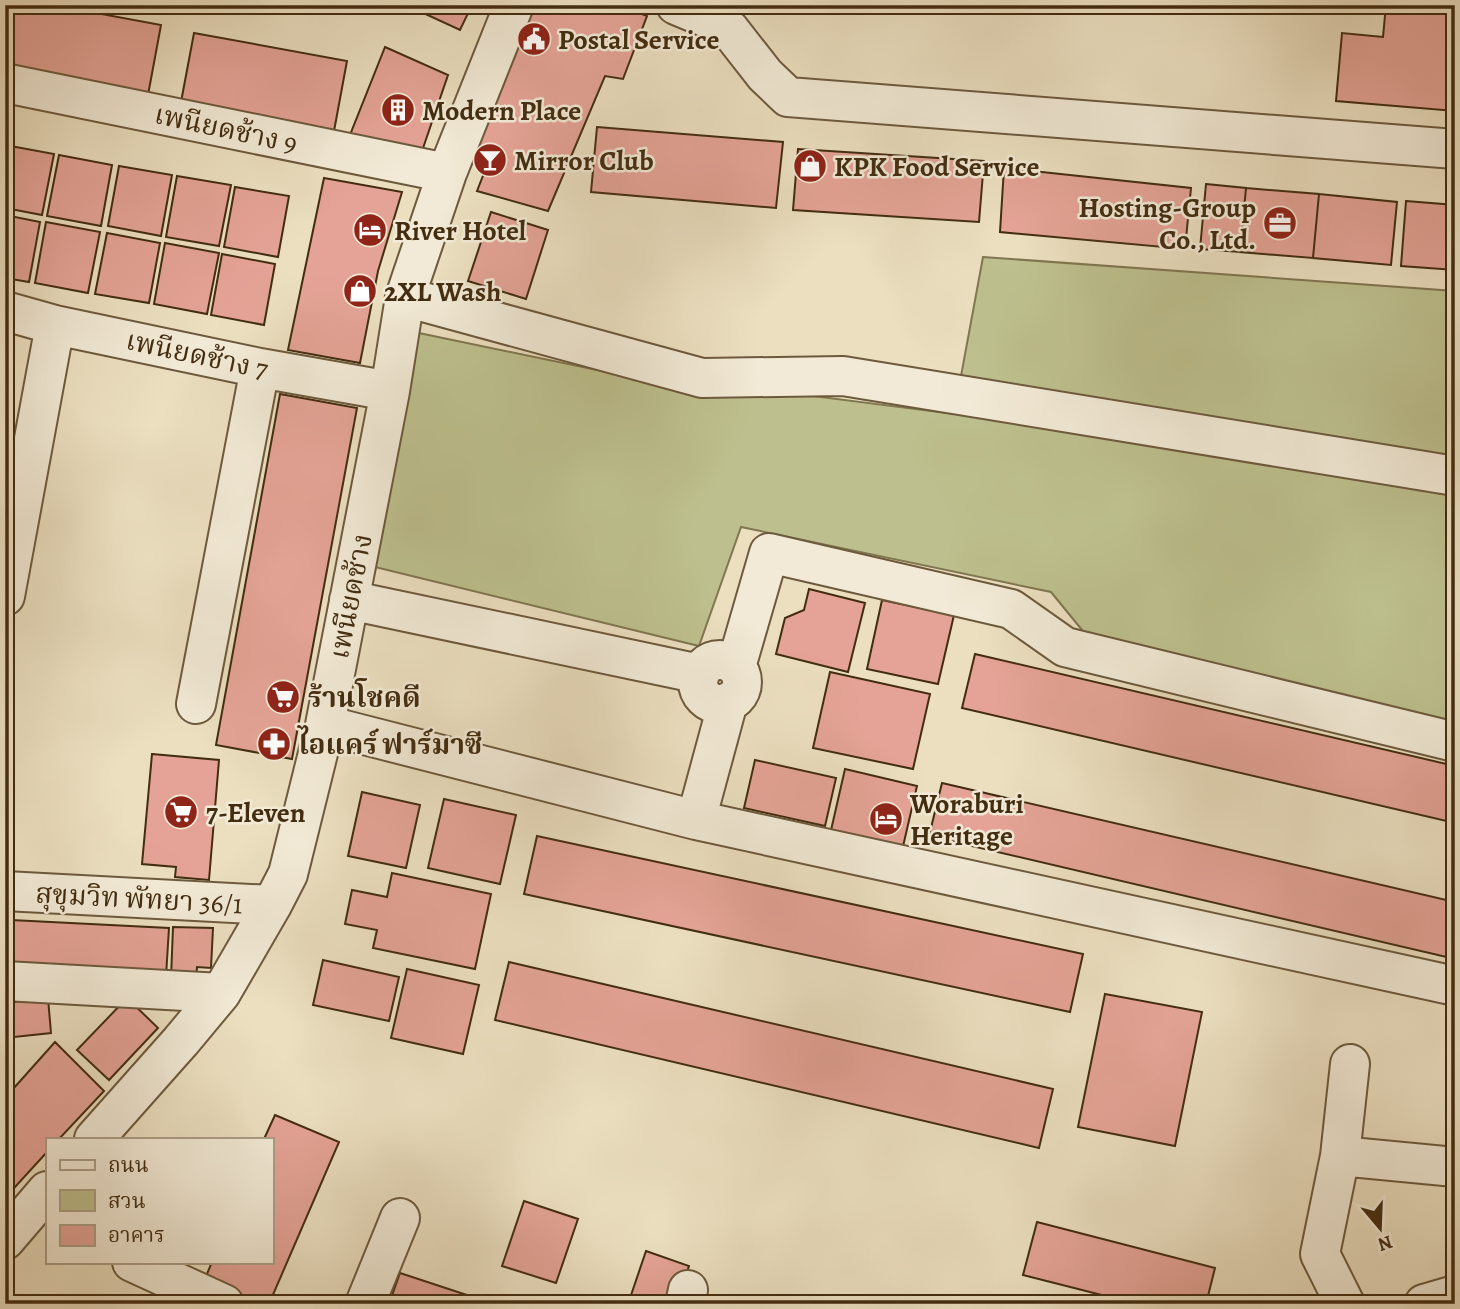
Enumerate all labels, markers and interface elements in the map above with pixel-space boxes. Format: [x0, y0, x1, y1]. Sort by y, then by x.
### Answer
public building icon: Postal Service [515, 20, 553, 58]
place label: Postal Service [558, 21, 719, 59]
building icon: Modern Place [379, 91, 417, 129]
place label: Modern Place [422, 92, 581, 130]
street label: เพนียดช้าง 9 [151, 95, 301, 163]
bar icon: Mirror Club [471, 141, 509, 179]
place label: Mirror Club [514, 142, 654, 180]
shop icon: KPK Food Service [791, 147, 829, 185]
place label: KPK Food Service [834, 148, 1039, 186]
place label: Hosting-Group Co., Ltd. [1079, 189, 1256, 259]
office icon: Hosting-Group Co., Ltd. [1261, 204, 1299, 242]
hotel icon: River Hotel [351, 211, 389, 249]
place label: River Hotel [394, 212, 527, 250]
shop icon: 2XL Wash [341, 272, 379, 310]
place label: 2XL Wash [384, 273, 501, 311]
street label: เพนียดช้าง 7 [122, 321, 271, 389]
street label: เพนียดช้าง [320, 530, 382, 662]
supermarket icon: ร้านโชคดี [264, 678, 302, 716]
place label: ร้านโชคดี [308, 678, 421, 717]
pharmacy icon: ไอแคร์ ฟาร์มาซี [255, 725, 293, 763]
place label: ไอแคร์ ฟาร์มาซี [297, 725, 482, 764]
place label: Woraburi Heritage [909, 785, 1024, 855]
supermarket icon: 7-Eleven [162, 793, 200, 831]
place label: 7-Eleven [206, 794, 306, 832]
hotel icon: Woraburi Heritage [867, 800, 905, 838]
street label: สุขุมวิท พัทยา 36/1 [34, 875, 243, 923]
legend [46, 1138, 273, 1264]
text: ถนน [108, 1151, 149, 1179]
text: สวน [108, 1187, 146, 1215]
north arrow [1344, 1194, 1414, 1264]
text: อาคาร [108, 1221, 165, 1249]
text: N [1374, 1229, 1396, 1258]

